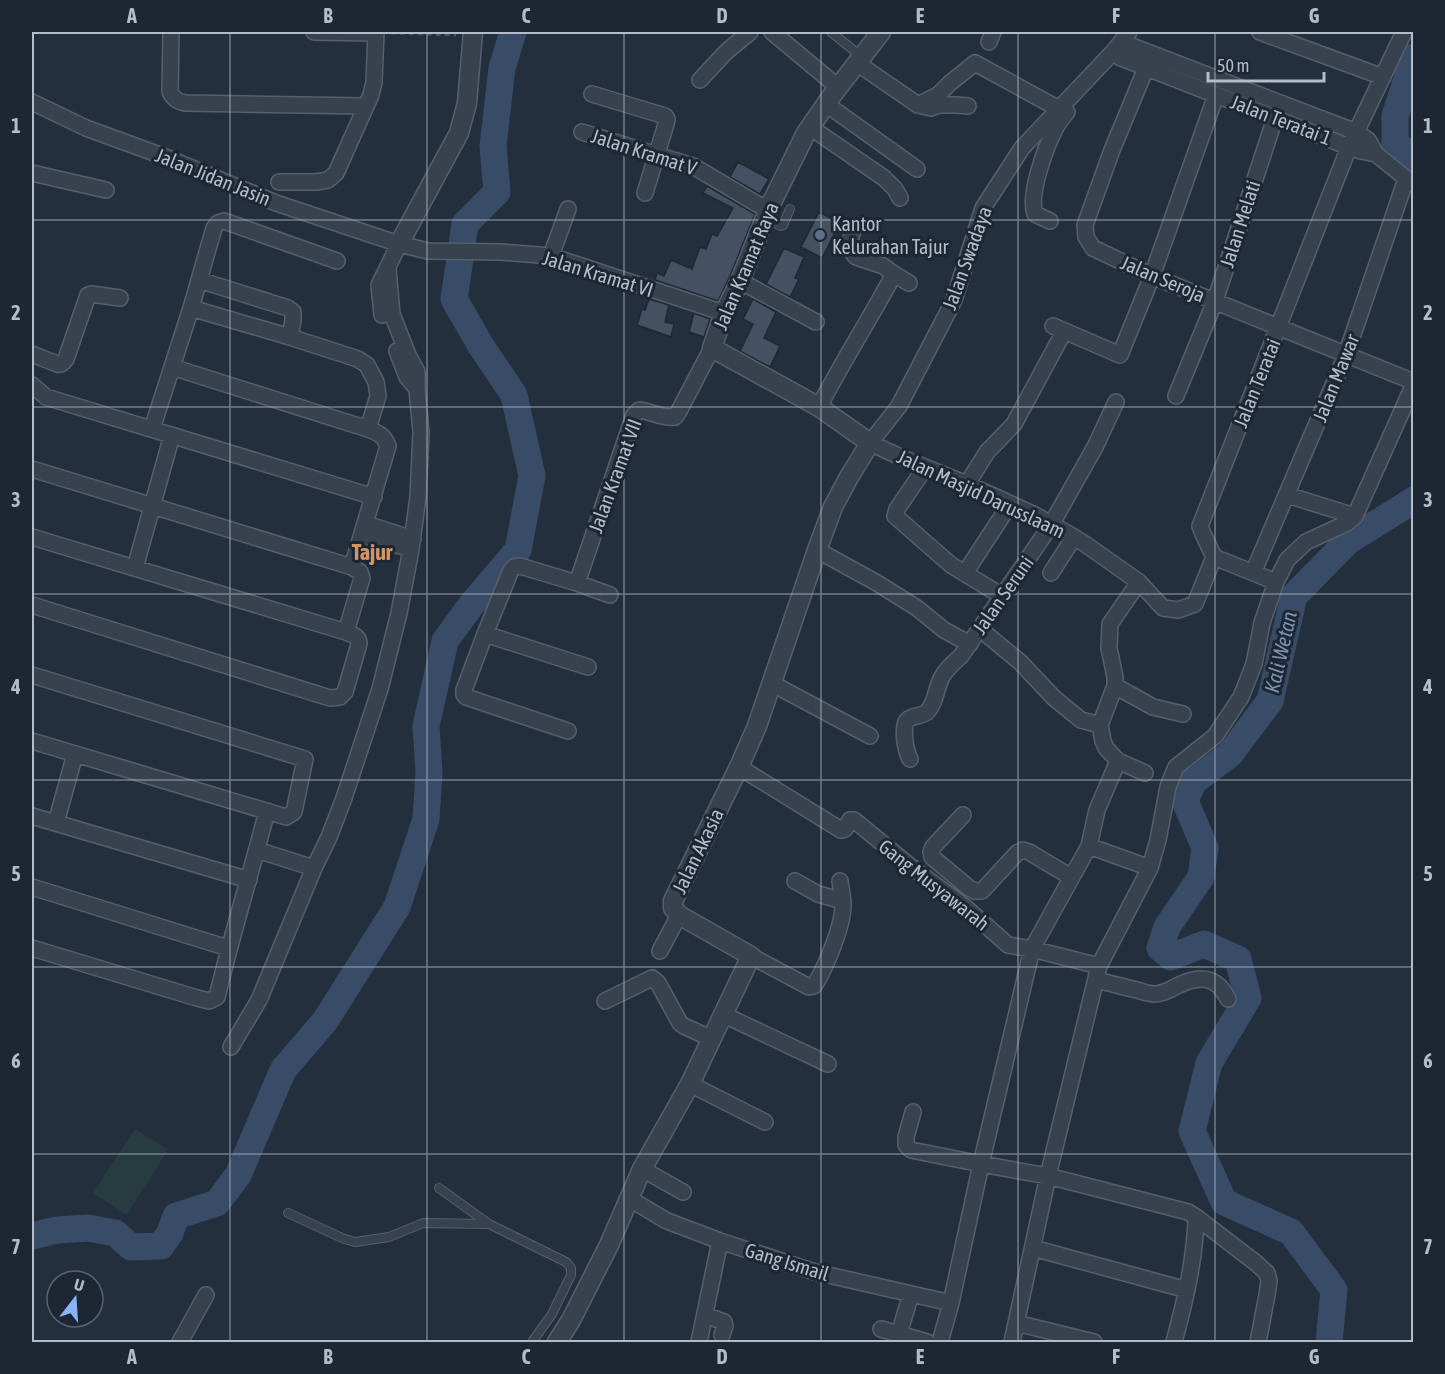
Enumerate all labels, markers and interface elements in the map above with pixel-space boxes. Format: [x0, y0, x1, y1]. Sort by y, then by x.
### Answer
text: A [126, 4, 137, 27]
text: B [323, 4, 333, 27]
text: C [522, 4, 531, 27]
text: D [716, 4, 728, 27]
text: E [916, 4, 925, 27]
text: F [1112, 4, 1120, 27]
text: G [1309, 4, 1320, 27]
scale bar [1208, 45, 1324, 83]
text: 50 m [1217, 55, 1249, 76]
street label: Jalan Teratai 1 [1228, 90, 1335, 149]
text: 1 [11, 114, 21, 137]
text: 1 [1423, 114, 1433, 137]
street label: Jalan Kramat V [589, 124, 700, 179]
street label: Jalan Jidan Jasin [152, 143, 274, 210]
street label: Jalan Melati [1215, 177, 1264, 270]
street label: Jalan Kramat Raya [708, 199, 783, 333]
street label: Jalan Swadaya [937, 203, 996, 313]
place label: Kantor Kelurahan Tajur [832, 212, 950, 258]
marker: Kantor Kelurahan Tajur [813, 228, 827, 242]
street label: Jalan Kramat VI [540, 246, 656, 301]
street label: Jalan Seroja [1118, 250, 1209, 307]
text: 2 [11, 301, 21, 324]
text: 2 [1423, 301, 1433, 324]
street label: Jalan Mawar [1308, 330, 1364, 425]
street label: Jalan Teratai [1228, 335, 1285, 431]
street label: Jalan Kramat VII [583, 416, 646, 536]
street label: Jalan Masjid Darusslaam [894, 445, 1069, 543]
text: 3 [11, 488, 21, 511]
text: 3 [1423, 488, 1433, 511]
district label: Tajur [352, 539, 393, 565]
street label: Jalan Seruni [967, 551, 1038, 638]
water label: Kali Wetan [1259, 609, 1301, 695]
text: 4 [10, 675, 21, 698]
text: 4 [1422, 675, 1433, 698]
street label: Jalan Akasia [667, 805, 728, 897]
street label: Gang Musyawarah [874, 834, 994, 935]
text: 5 [11, 862, 21, 885]
text: 5 [1423, 862, 1433, 885]
text: 6 [11, 1049, 21, 1072]
text: 6 [1423, 1049, 1433, 1072]
text: 7 [11, 1235, 21, 1258]
text: 7 [1423, 1235, 1433, 1258]
street label: Gang Ismail [742, 1238, 833, 1285]
north arrow [45, 1269, 105, 1329]
text: U [72, 1275, 87, 1295]
text: A [126, 1345, 137, 1368]
text: B [323, 1345, 333, 1368]
text: C [522, 1345, 531, 1368]
text: D [716, 1345, 728, 1368]
text: E [916, 1345, 925, 1368]
text: F [1112, 1345, 1120, 1368]
text: G [1309, 1345, 1320, 1368]

